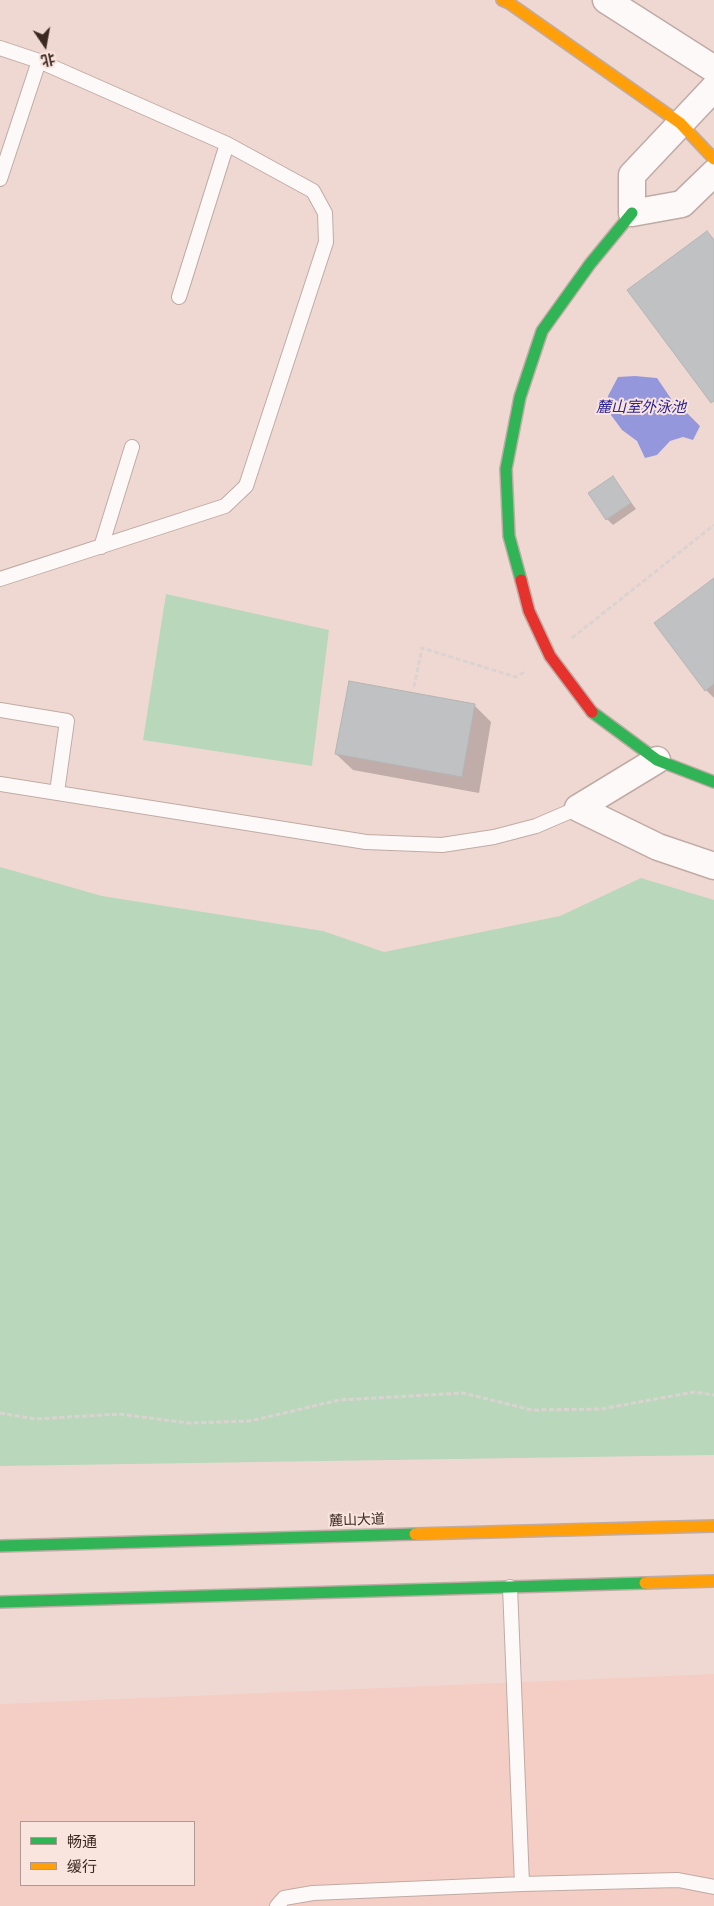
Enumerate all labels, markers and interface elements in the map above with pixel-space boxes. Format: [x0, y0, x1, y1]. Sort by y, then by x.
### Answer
north arrow [20, 20, 70, 70]
text: 北 [39, 48, 57, 71]
water label: 麓山室外泳池 [596, 399, 686, 417]
street label: 麓山大道 [329, 1512, 385, 1530]
legend [20, 1821, 195, 1886]
text: 畅通 [67, 1831, 97, 1852]
text: 缓行 [67, 1856, 97, 1877]

